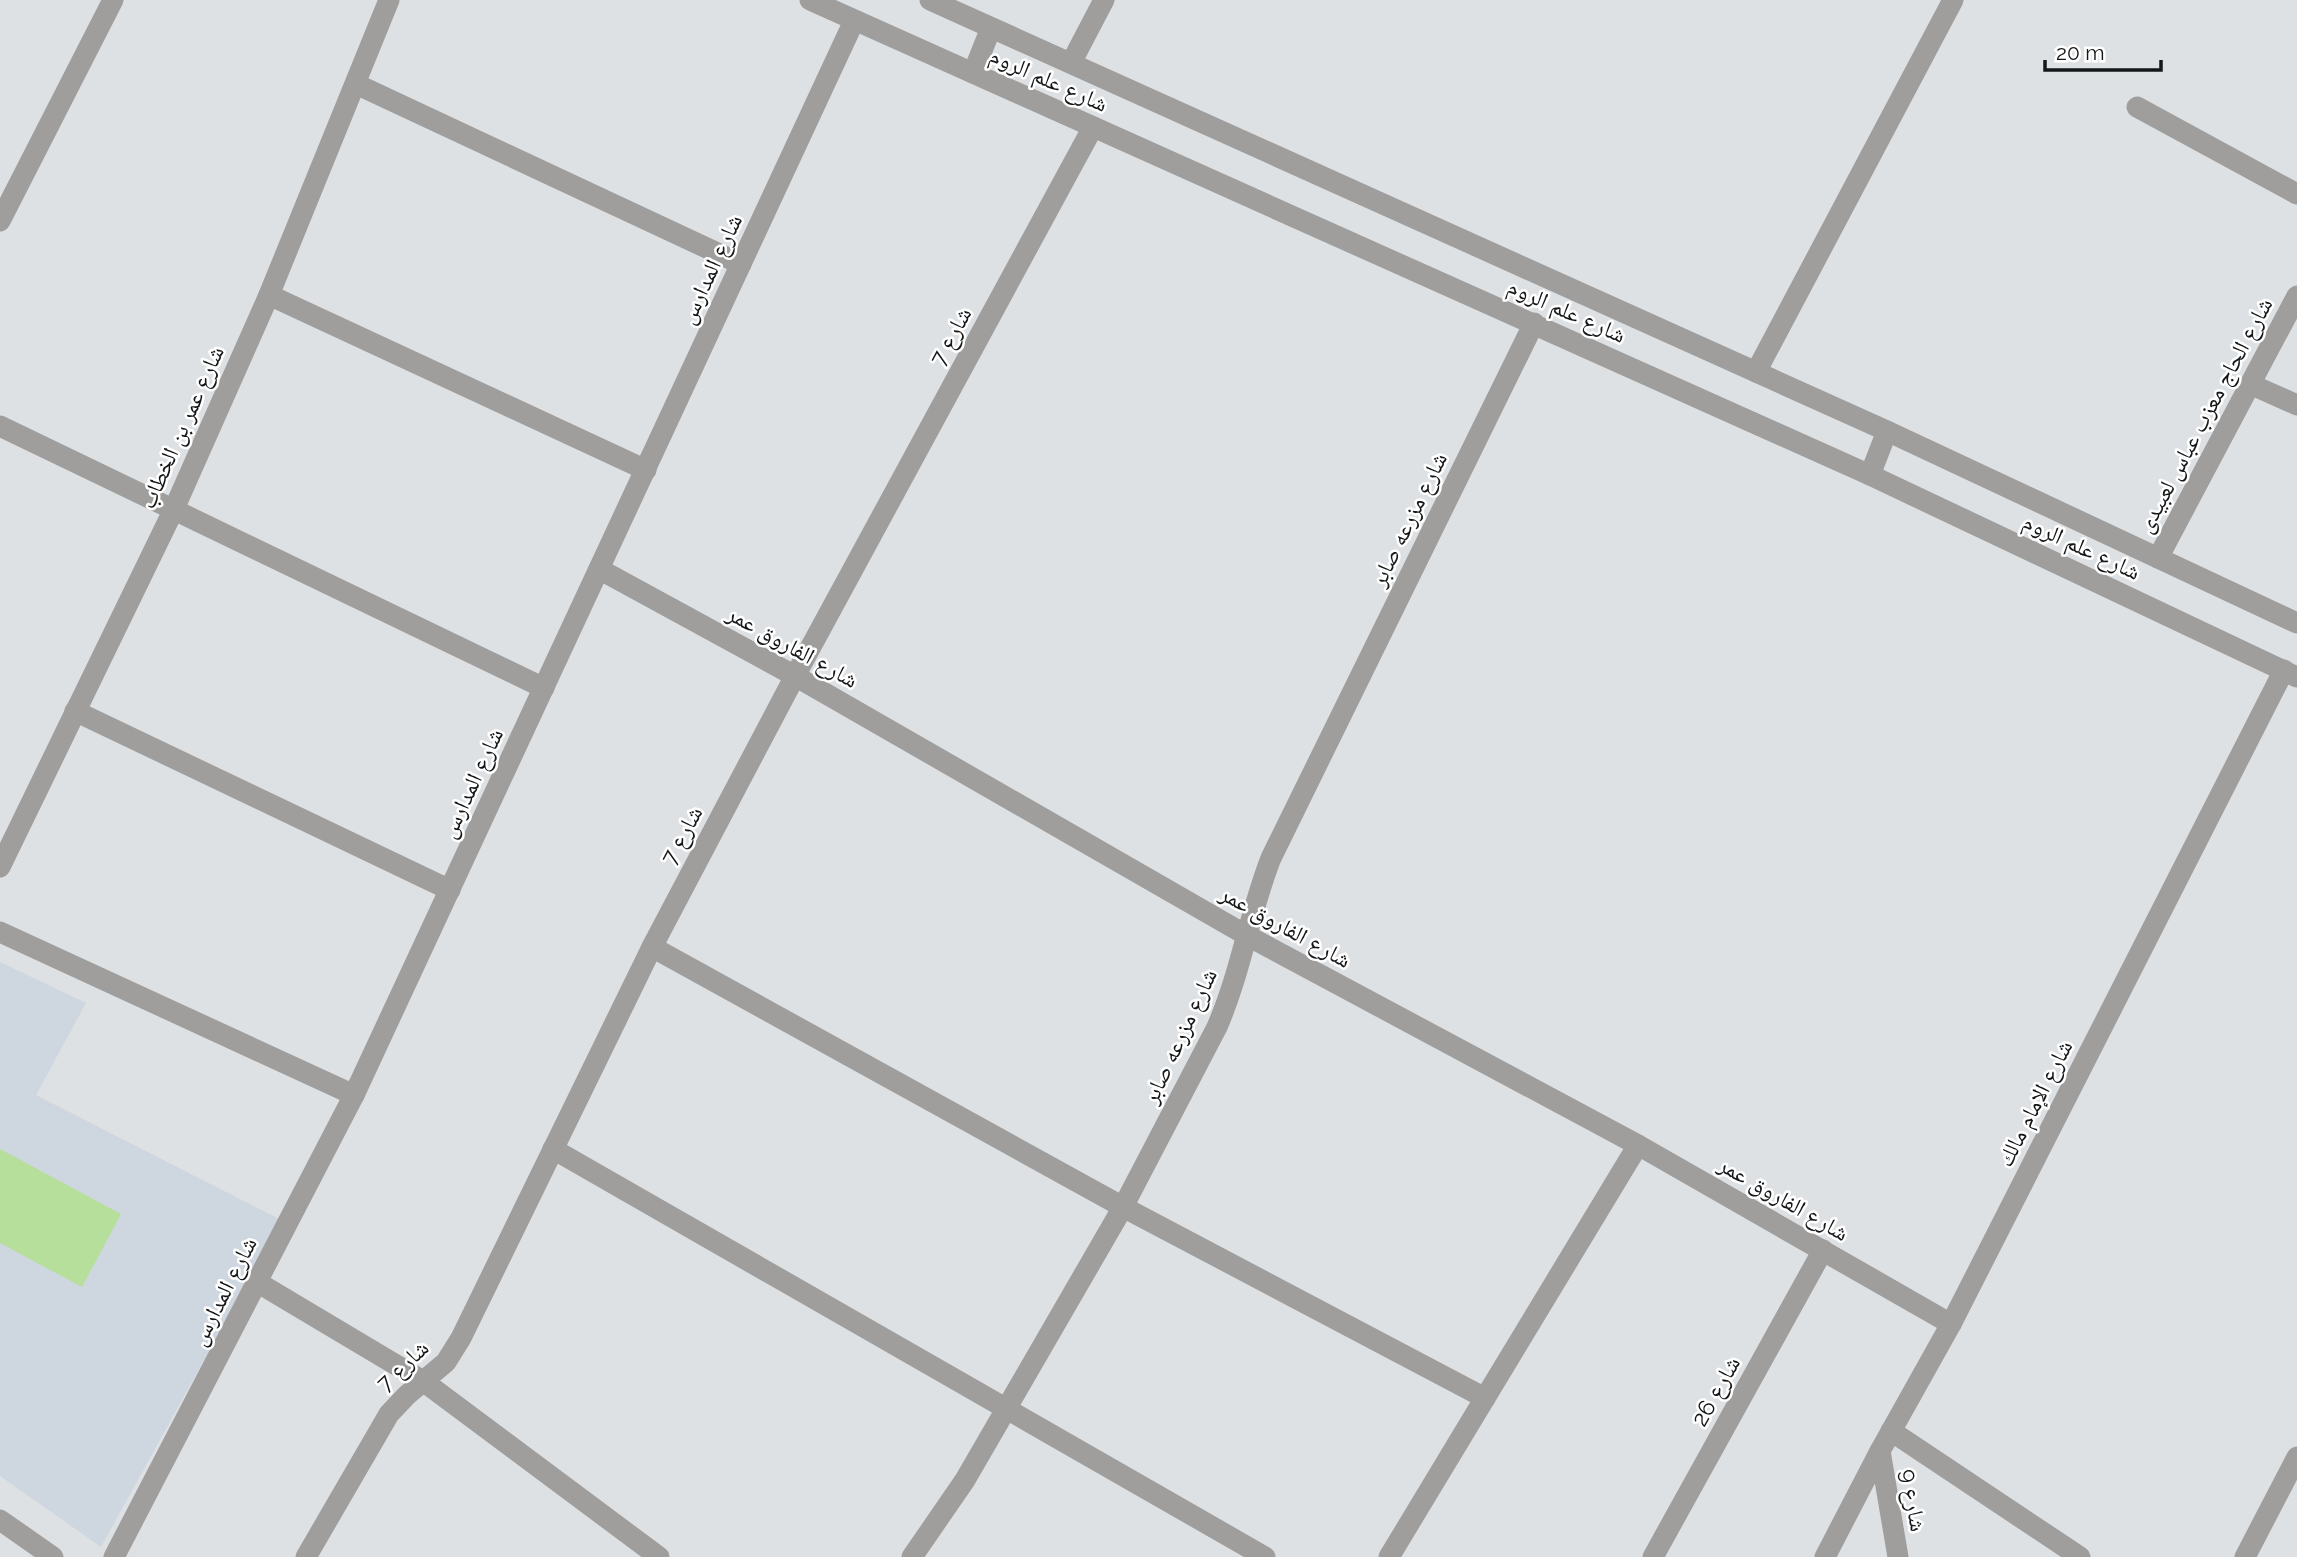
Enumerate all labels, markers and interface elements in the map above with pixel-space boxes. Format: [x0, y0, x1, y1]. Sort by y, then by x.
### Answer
scale bar [2045, 28, 2160, 72]
text: 20 m [2056, 40, 2104, 65]
street label: شارع علم الروم [984, 41, 1112, 120]
street label: شارع المدارس [673, 210, 749, 329]
street label: شارع علم الروم [1502, 272, 1630, 351]
street label: شارع الحاج معزب عباس لعبيدى [2131, 293, 2279, 538]
street label: شارع 7 [924, 302, 978, 371]
street label: شارع عمر بن الخطاب [133, 341, 231, 513]
street label: شارع مزرعه صابر [1364, 448, 1454, 592]
street label: شارع علم الروم [2018, 507, 2145, 588]
street label: شارع الفاروق عمر [721, 598, 863, 695]
street label: شارع المدارس [434, 724, 510, 843]
street label: شارع 7 [655, 801, 709, 870]
street label: شارع الفاروق عمر [1214, 878, 1356, 975]
street label: شارع مزرعه صابر [1136, 964, 1224, 1109]
street label: شارع الإمام مالك [1991, 1035, 2080, 1172]
street label: شارع الفاروق عمر [1712, 1149, 1854, 1248]
street label: شارع المدارس [184, 1232, 264, 1351]
street label: شارع 7 [370, 1334, 435, 1398]
street label: شارع 26 [1685, 1351, 1747, 1432]
street label: شارع 9 [1893, 1467, 1933, 1534]

